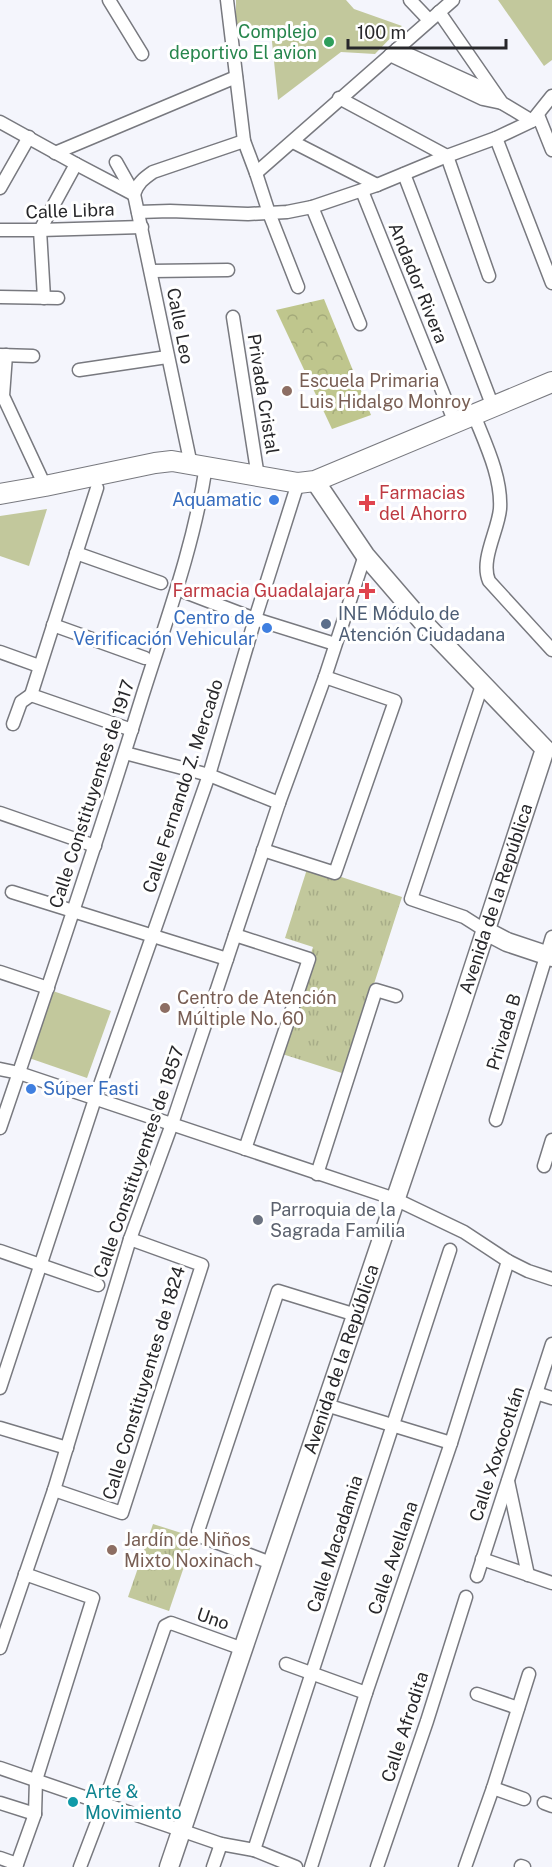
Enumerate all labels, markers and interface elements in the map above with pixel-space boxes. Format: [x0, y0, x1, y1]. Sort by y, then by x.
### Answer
scale bar [348, 12, 506, 50]
place label: Complejo deportivo El avion [169, 21, 317, 63]
text: 100 m [357, 22, 406, 43]
marker: Complejo deportivo El avion [322, 35, 336, 49]
street label: Calle Libra [25, 198, 115, 223]
street label: Andador Rivera [385, 219, 452, 346]
street label: Calle Leo [163, 286, 198, 366]
street label: Privada Cristal [244, 332, 283, 456]
place label: Escuela Primaria Luis Hidalgo Monroy [299, 370, 471, 412]
marker: Escuela Primaria Luis Hidalgo Monroy [280, 384, 294, 398]
place label: Farmacias del Ahorro [379, 482, 467, 524]
place label: Aquamatic [172, 489, 262, 510]
marker: Aquamatic [267, 493, 281, 507]
marker: Farmacias del Ahorro [360, 496, 374, 510]
place label: Farmacia Guadalajara [173, 580, 355, 601]
marker: Farmacia Guadalajara [360, 584, 374, 598]
place label: INE Módulo de Atención Ciudadana [338, 603, 505, 645]
place label: Centro de Verificación Vehicular [73, 607, 255, 649]
marker: INE Módulo de Atención Ciudadana [319, 617, 333, 631]
marker: Centro de Verificación Vehicular [260, 621, 274, 635]
street label: Calle Fernando Z. Mercado [138, 676, 227, 895]
street label: Calle Constituyentes de 1917 [45, 677, 138, 911]
street label: Avenida de la República [455, 801, 536, 996]
place label: Centro de Atención Múltiple No. 60 [177, 987, 337, 1029]
street label: Privada B [482, 991, 525, 1073]
marker: Centro de Atención Múltiple No. 60 [158, 1001, 172, 1015]
street label: Calle Constituyentes de 1857 [89, 1043, 188, 1280]
place label: Súper Fasti [43, 1078, 139, 1099]
marker: Súper Fasti [24, 1082, 38, 1096]
place label: Parroquia de la Sagrada Familia [270, 1199, 405, 1241]
marker: Parroquia de la Sagrada Familia [251, 1213, 265, 1227]
street label: Avenida de la República [299, 1262, 383, 1457]
street label: Calle Constituyentes de 1824 [98, 1263, 189, 1502]
street label: Calle Xoxocotlán [465, 1384, 528, 1524]
street label: Calle Macadamia [302, 1473, 367, 1615]
street label: Calle Avellana [363, 1498, 422, 1617]
place label: Jardín de Niños Mixto Noxinach [124, 1529, 253, 1571]
marker: Jardín de Niños Mixto Noxinach [105, 1543, 119, 1557]
street label: Uno [194, 1603, 232, 1634]
street label: Calle Afrodita [377, 1669, 432, 1785]
place label: Arte & Movimiento [85, 1781, 182, 1823]
marker: Arte & Movimiento [66, 1795, 80, 1809]

